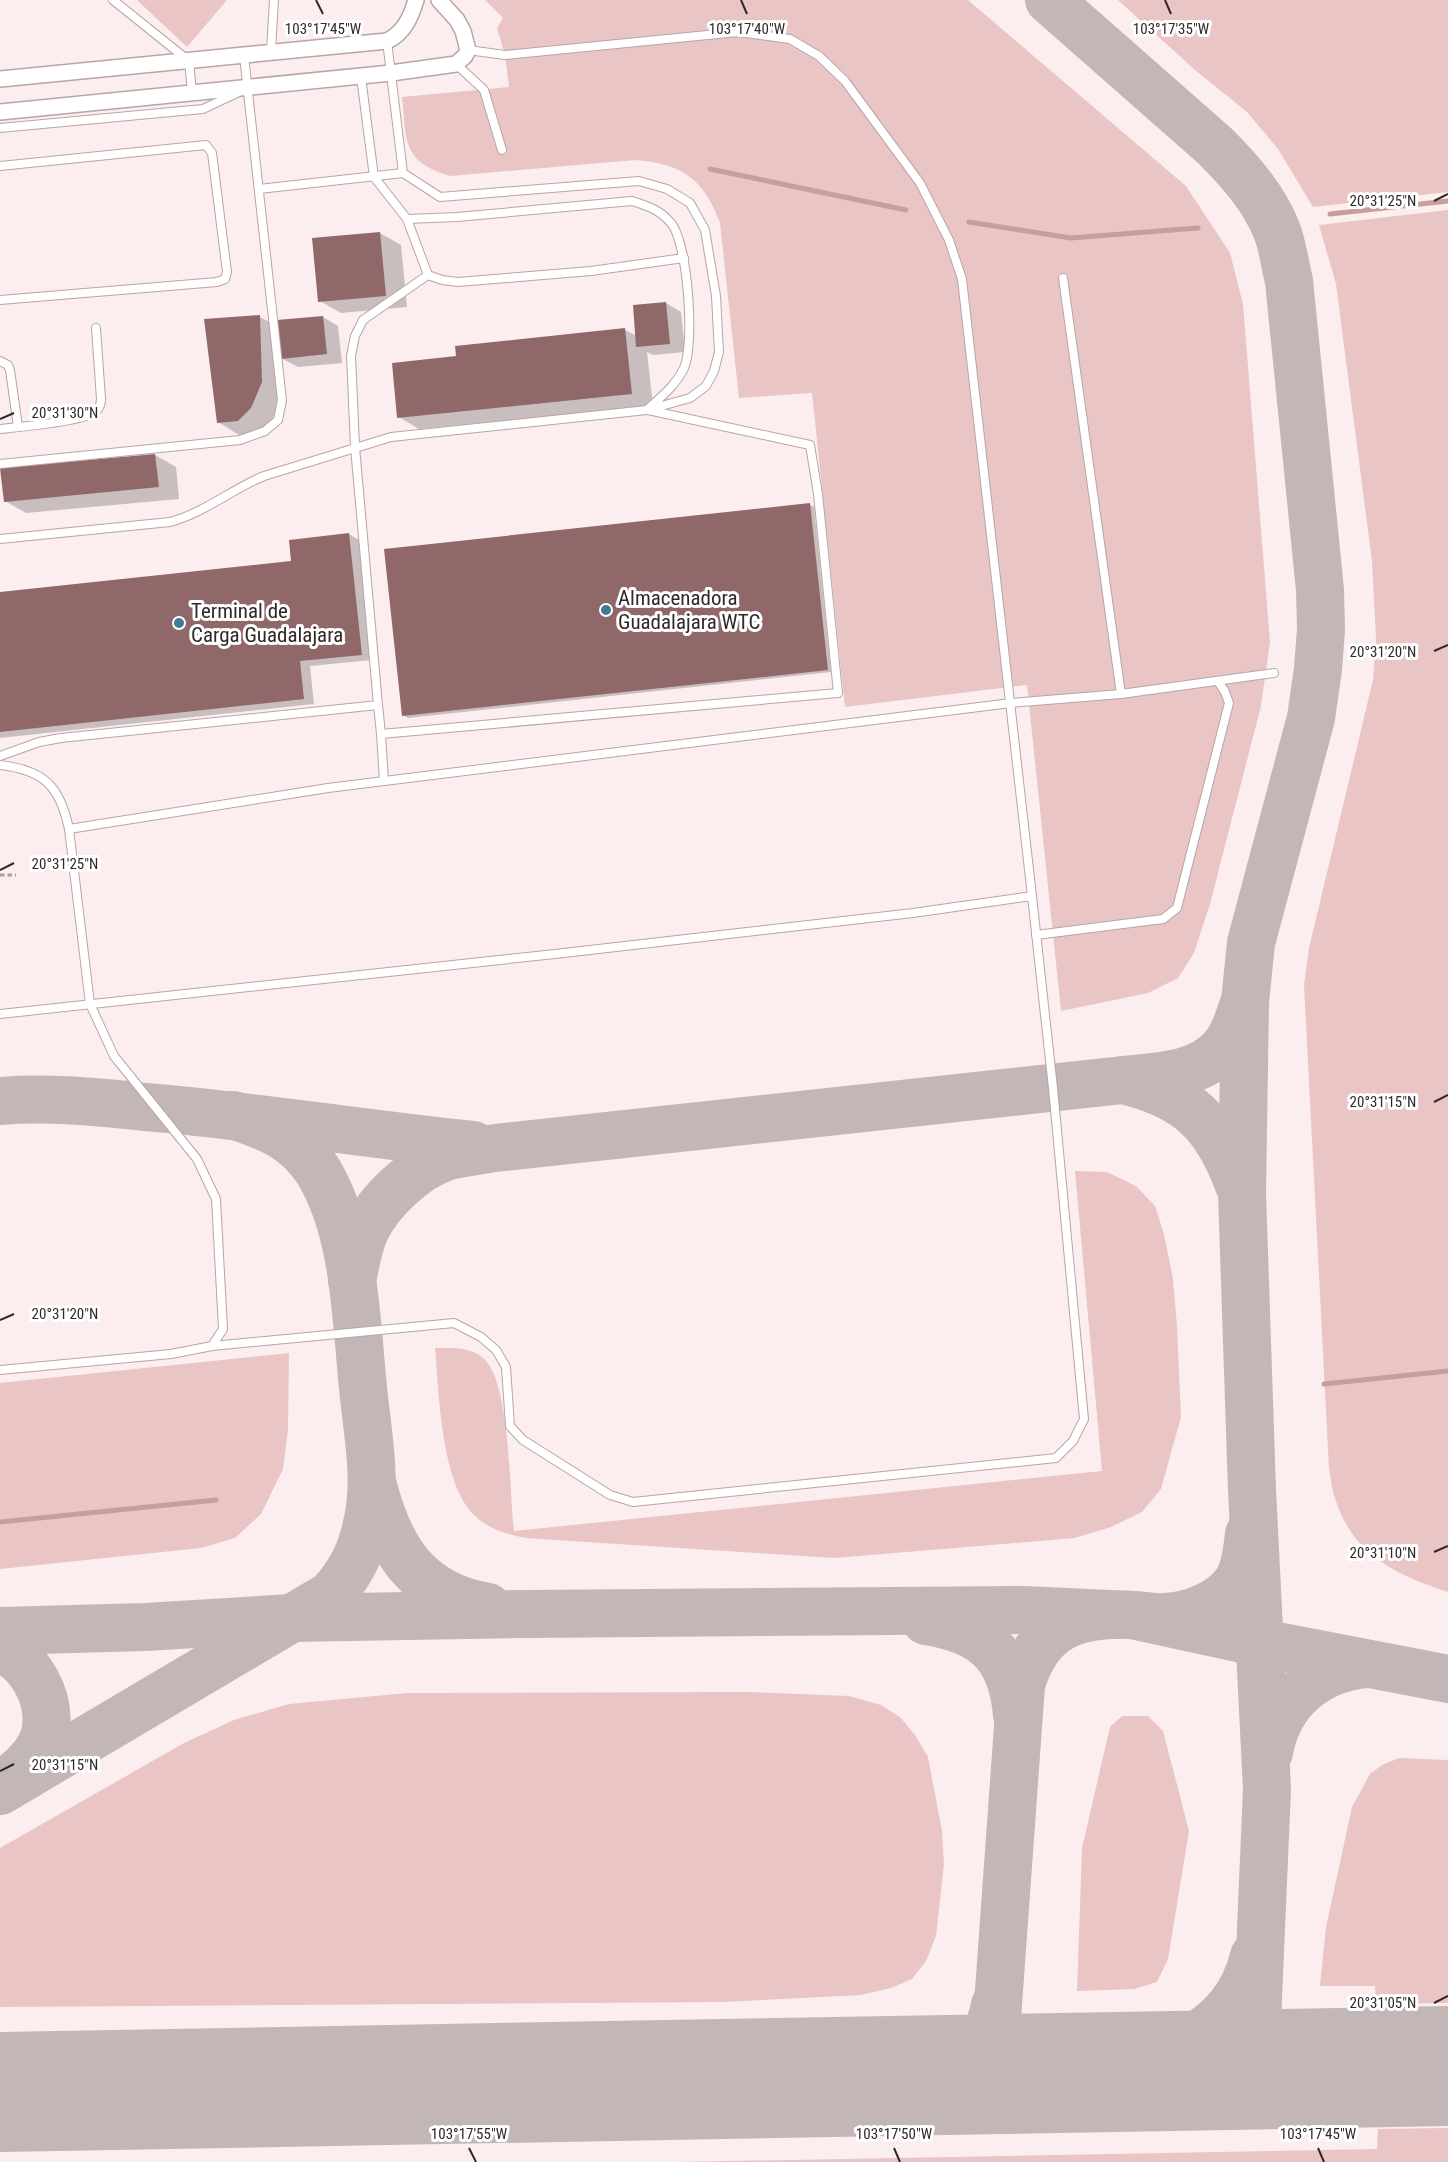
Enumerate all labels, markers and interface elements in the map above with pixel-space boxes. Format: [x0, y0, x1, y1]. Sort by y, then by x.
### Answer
text: 103°17'45"W [285, 20, 362, 38]
text: 103°17'40"W [709, 20, 786, 38]
text: 103°17'35"W [1133, 20, 1210, 38]
text: 20°31'25"N [1350, 192, 1416, 210]
text: 20°31'30"N [32, 404, 98, 422]
place label: Almacenadora Guadalajara WTC [618, 586, 760, 634]
place label: Terminal de Carga Guadalajara [191, 599, 343, 647]
marker: Almacenadora Guadalajara WTC [599, 603, 613, 617]
marker: Terminal de Carga Guadalajara [172, 616, 186, 630]
text: 20°31'20"N [1350, 643, 1416, 661]
text: 20°31'25"N [32, 855, 98, 873]
text: 20°31'15"N [1350, 1093, 1416, 1111]
text: 20°31'20"N [32, 1305, 98, 1323]
text: 20°31'10"N [1350, 1544, 1416, 1562]
text: 20°31'15"N [32, 1756, 98, 1774]
text: 20°31'05"N [1350, 1994, 1416, 2012]
text: 103°17'55"W [431, 2125, 508, 2143]
text: 103°17'50"W [856, 2125, 933, 2143]
text: 103°17'45"W [1280, 2125, 1357, 2143]

